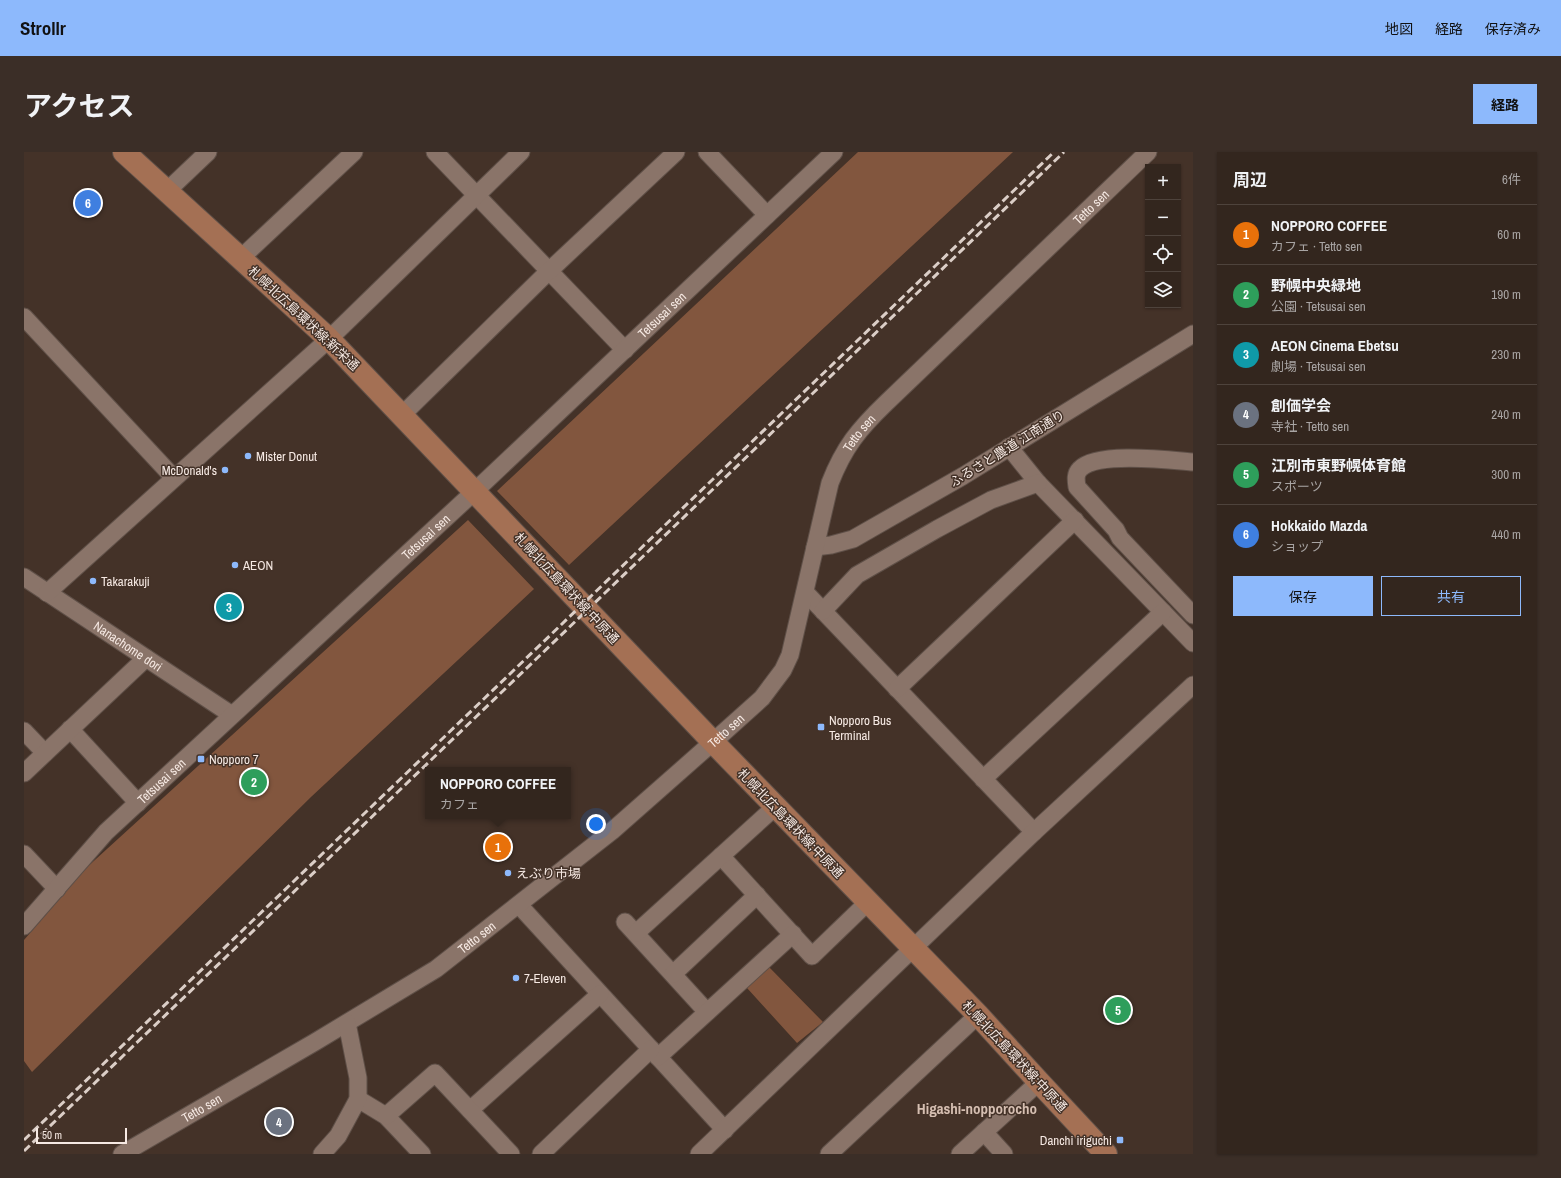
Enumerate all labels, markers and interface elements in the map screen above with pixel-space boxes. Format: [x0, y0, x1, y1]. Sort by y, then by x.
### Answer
text: Strollr [20, 15, 66, 41]
text: 地図 [1385, 20, 1413, 38]
text: 経路 [1435, 20, 1463, 38]
text: 保存済み [1485, 20, 1541, 38]
button: 経路 [1473, 84, 1537, 124]
text: アクセス [24, 87, 135, 125]
map controls [1145, 164, 1181, 308]
button: + [1145, 164, 1181, 200]
text: 周辺 [1233, 168, 1267, 191]
text: 6件 [1502, 171, 1521, 188]
street label: Tetto sen [1070, 186, 1113, 228]
pin: 6 [75, 188, 101, 218]
button: − [1145, 200, 1181, 236]
text: NOPPORO COFFEE [1271, 215, 1387, 236]
text: 1 [1243, 226, 1249, 243]
text: 60 m [1497, 226, 1521, 243]
button: locate [1145, 236, 1181, 272]
text: カフェ · Tetto sen [1271, 238, 1362, 255]
street label: 札幌北広島環状線;新栄通 [244, 262, 363, 374]
button: layers [1145, 272, 1181, 308]
text: 野幌中央緑地 [1271, 275, 1361, 296]
text: 2 [1243, 286, 1249, 303]
text: 190 m [1491, 286, 1521, 303]
street label: Tetsusai sen [634, 288, 690, 342]
text: 公園 · Tetsusai sen [1271, 298, 1366, 315]
text: AEON Cinema Ebetsu [1271, 335, 1399, 356]
text: 3 [1243, 346, 1249, 363]
text: 230 m [1491, 346, 1521, 363]
text: 劇場 · Tetsusai sen [1271, 358, 1366, 375]
text: 創価学会 [1271, 395, 1331, 416]
street label: ふるさと農道 江南通り [946, 406, 1068, 491]
text: 4 [1243, 406, 1249, 423]
text: 240 m [1491, 406, 1521, 423]
street label: Tetto sen [839, 411, 879, 455]
text: 寺社 · Tetto sen [1271, 418, 1349, 435]
place label: Mister Donut [256, 448, 317, 465]
marker: Mister Donut [243, 451, 253, 461]
text: 江別市東野幌体育館 [1271, 455, 1406, 476]
place label: McDonald's [162, 462, 217, 479]
marker: McDonald's [220, 465, 230, 475]
text: 5 [1243, 466, 1249, 483]
text: 300 m [1491, 466, 1521, 483]
text: スポーツ [1271, 478, 1323, 495]
street label: Tetsusai sen [398, 510, 454, 564]
text: Hokkaido Mazda [1271, 515, 1367, 536]
text: 6 [1243, 526, 1249, 543]
text: 440 m [1491, 526, 1521, 543]
street label: 札幌北広島環状線;中原通 [511, 529, 623, 648]
text: ショップ [1271, 538, 1323, 555]
place label: AEON [242, 557, 273, 574]
marker: AEON [230, 560, 240, 570]
place label: Takarakuji [101, 573, 150, 590]
marker: Takarakuji [88, 576, 98, 586]
button: 保存 [1233, 576, 1373, 616]
button: 共有 [1381, 576, 1521, 616]
pin: 3 [216, 592, 242, 622]
street label: Nanachome dori [90, 618, 165, 675]
street label: Tetto sen [704, 710, 748, 752]
place label: Nopporo Bus Terminal [829, 712, 891, 744]
marker: Nopporo Bus Terminal [816, 722, 826, 732]
place label: Nopporo 7 [209, 751, 259, 768]
marker: Nopporo 7 [196, 754, 206, 764]
street label: Tetsusai sen [134, 755, 189, 808]
street label: 札幌北広島環状線;中原通 [734, 765, 847, 882]
pin: 2 [241, 767, 267, 797]
popup [425, 767, 571, 819]
text: NOPPORO COFFEE [440, 773, 556, 794]
text: カフェ [440, 796, 479, 813]
your location [586, 814, 606, 834]
pin: 1 [485, 832, 511, 862]
place label: えぶり市場 [516, 865, 581, 882]
marker: えぶり市場 [503, 868, 513, 878]
street label: Tetto sen [455, 917, 499, 958]
place label: 7-Eleven [524, 970, 566, 987]
marker: 7-Eleven [511, 973, 521, 983]
pin: 5 [1105, 995, 1131, 1025]
street label: 札幌北広島環状線;中原通 [959, 997, 1071, 1116]
street label: Tetto sen [179, 1090, 225, 1126]
district label: Higashi-nopporocho [917, 1098, 1037, 1119]
pin: 4 [266, 1107, 292, 1137]
scale bar [36, 1126, 127, 1145]
text: 50 m [42, 1128, 62, 1142]
place label: Danchi iriguchi [1040, 1132, 1112, 1149]
marker: Danchi iriguchi [1115, 1135, 1125, 1145]

